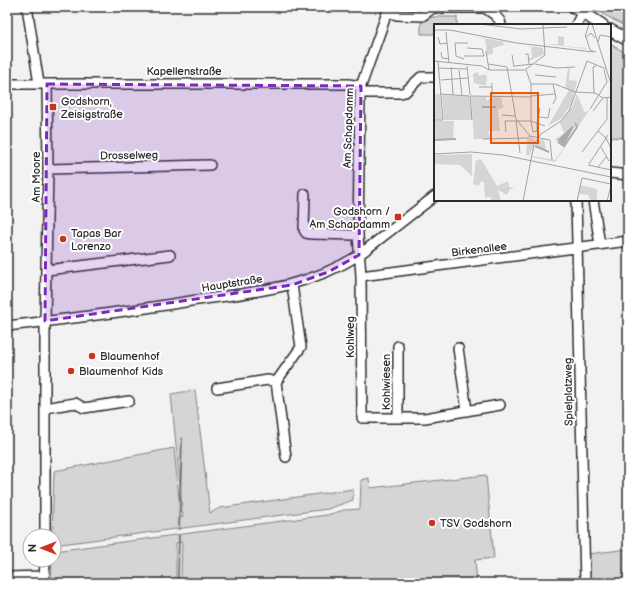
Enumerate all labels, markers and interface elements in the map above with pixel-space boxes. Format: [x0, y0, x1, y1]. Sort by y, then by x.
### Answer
inset map [434, 24, 611, 201]
street label: Kapellenstraße [146, 65, 222, 78]
street label: Am Schapdamm [341, 88, 356, 168]
place label: Godshorn, Zeisigstraße [60, 95, 123, 121]
marker: Godshorn, Zeisigstraße [48, 102, 58, 112]
street label: Drosselweg [100, 148, 158, 163]
street label: Am Moore [30, 151, 43, 203]
place label: Godshorn / Am Schapdamm [310, 205, 390, 231]
marker: Godshorn / Am Schapdamm [393, 212, 403, 222]
place label: Tapas Bar Lorenzo [71, 227, 122, 253]
marker: Tapas Bar Lorenzo [58, 234, 68, 244]
street label: Birkenallee [450, 240, 508, 259]
street label: Hauptstraße [201, 272, 264, 295]
street label: Kohlweg [344, 316, 357, 358]
place label: Blaumenhof [100, 350, 160, 363]
marker: Blaumenhof [87, 351, 97, 361]
street label: Kohlwiesen [380, 354, 393, 410]
street label: Spielplatzweg [561, 358, 576, 426]
place label: Blaumenhof Kids [79, 365, 164, 378]
marker: Blaumenhof Kids [66, 366, 76, 376]
place label: TSV Godshorn [440, 517, 512, 530]
marker: TSV Godshorn [427, 518, 437, 528]
north arrow [22, 528, 62, 568]
text: N [26, 544, 39, 552]

